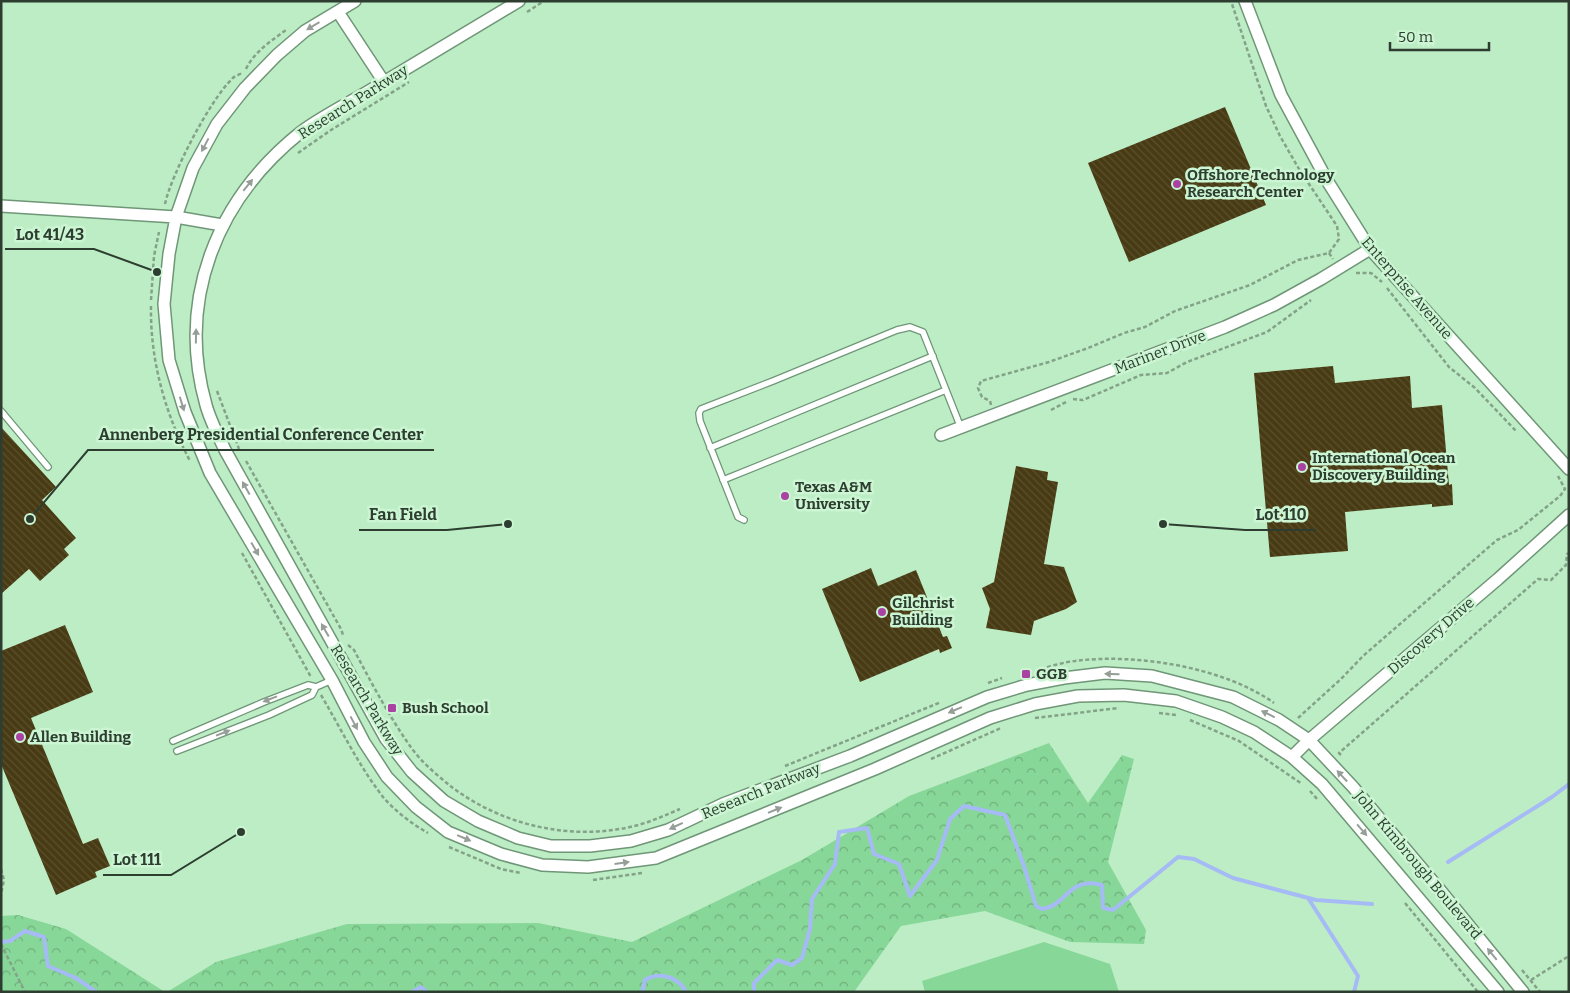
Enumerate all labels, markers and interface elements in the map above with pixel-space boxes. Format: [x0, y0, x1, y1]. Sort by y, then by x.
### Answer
scale bar [1390, 20, 1489, 52]
one-way arrow [307, 22, 320, 31]
text: 50 m [1398, 28, 1434, 46]
street label: Research Parkway [295, 61, 411, 143]
one-way arrow [201, 138, 209, 153]
place label: Offshore Technology Research Center [1187, 166, 1335, 201]
marker: Offshore Technology Research Center [1171, 178, 1183, 190]
one-way arrow [242, 179, 253, 192]
callout: Lot 41/43 [5, 218, 94, 249]
text: Lot 41/43 [16, 225, 84, 244]
street label: Enterprise Avenue [1358, 233, 1456, 343]
street label: Mariner Drive [1112, 326, 1208, 378]
one-way arrow [192, 328, 200, 344]
one-way arrow [179, 397, 187, 412]
callout: Annenberg Presidential Conference Center [88, 419, 434, 450]
text: Annenberg Presidential Conference Center [98, 425, 424, 444]
place label: International Ocean Discovery Building [1312, 449, 1456, 484]
marker: International Ocean Discovery Building [1296, 461, 1308, 473]
place label: Texas A&M University [795, 478, 872, 513]
one-way arrow [242, 481, 250, 496]
marker: Texas A&M University [779, 490, 791, 502]
callout: Fan Field [359, 499, 447, 530]
callout: Lot 110 [1245, 499, 1316, 530]
text: Fan Field [369, 505, 437, 524]
text: Lot 110 [1255, 505, 1307, 524]
one-way arrow [250, 542, 259, 556]
place label: Gilchrist Building [892, 594, 954, 629]
street label: Discovery Drive [1384, 594, 1478, 678]
marker: Gilchrist Building [876, 606, 888, 618]
one-way arrow [321, 623, 329, 638]
street label: Research Parkway [327, 641, 407, 759]
place label: GGB [1036, 665, 1067, 683]
marker: GGB [1020, 668, 1032, 680]
one-way arrow [1104, 670, 1120, 678]
one-way arrow [263, 696, 277, 704]
place label: Bush School [402, 699, 489, 717]
marker: Bush School [386, 702, 398, 714]
one-way arrow [948, 707, 962, 715]
one-way arrow [1261, 710, 1275, 718]
one-way arrow [350, 716, 359, 730]
place label: Allen Building [30, 728, 132, 746]
one-way arrow [216, 729, 231, 737]
marker: Allen Building [14, 731, 26, 743]
street label: Research Parkway [699, 759, 823, 823]
one-way arrow [1336, 770, 1348, 782]
street label: John Kimbrough Boulevard [1350, 786, 1486, 943]
one-way arrow [768, 806, 782, 814]
one-way arrow [669, 822, 683, 830]
one-way arrow [1356, 824, 1367, 837]
one-way arrow [457, 835, 471, 843]
callout: Lot 111 [103, 844, 171, 875]
text: Lot 111 [113, 850, 161, 869]
one-way arrow [614, 859, 630, 867]
one-way arrow [1487, 948, 1498, 961]

